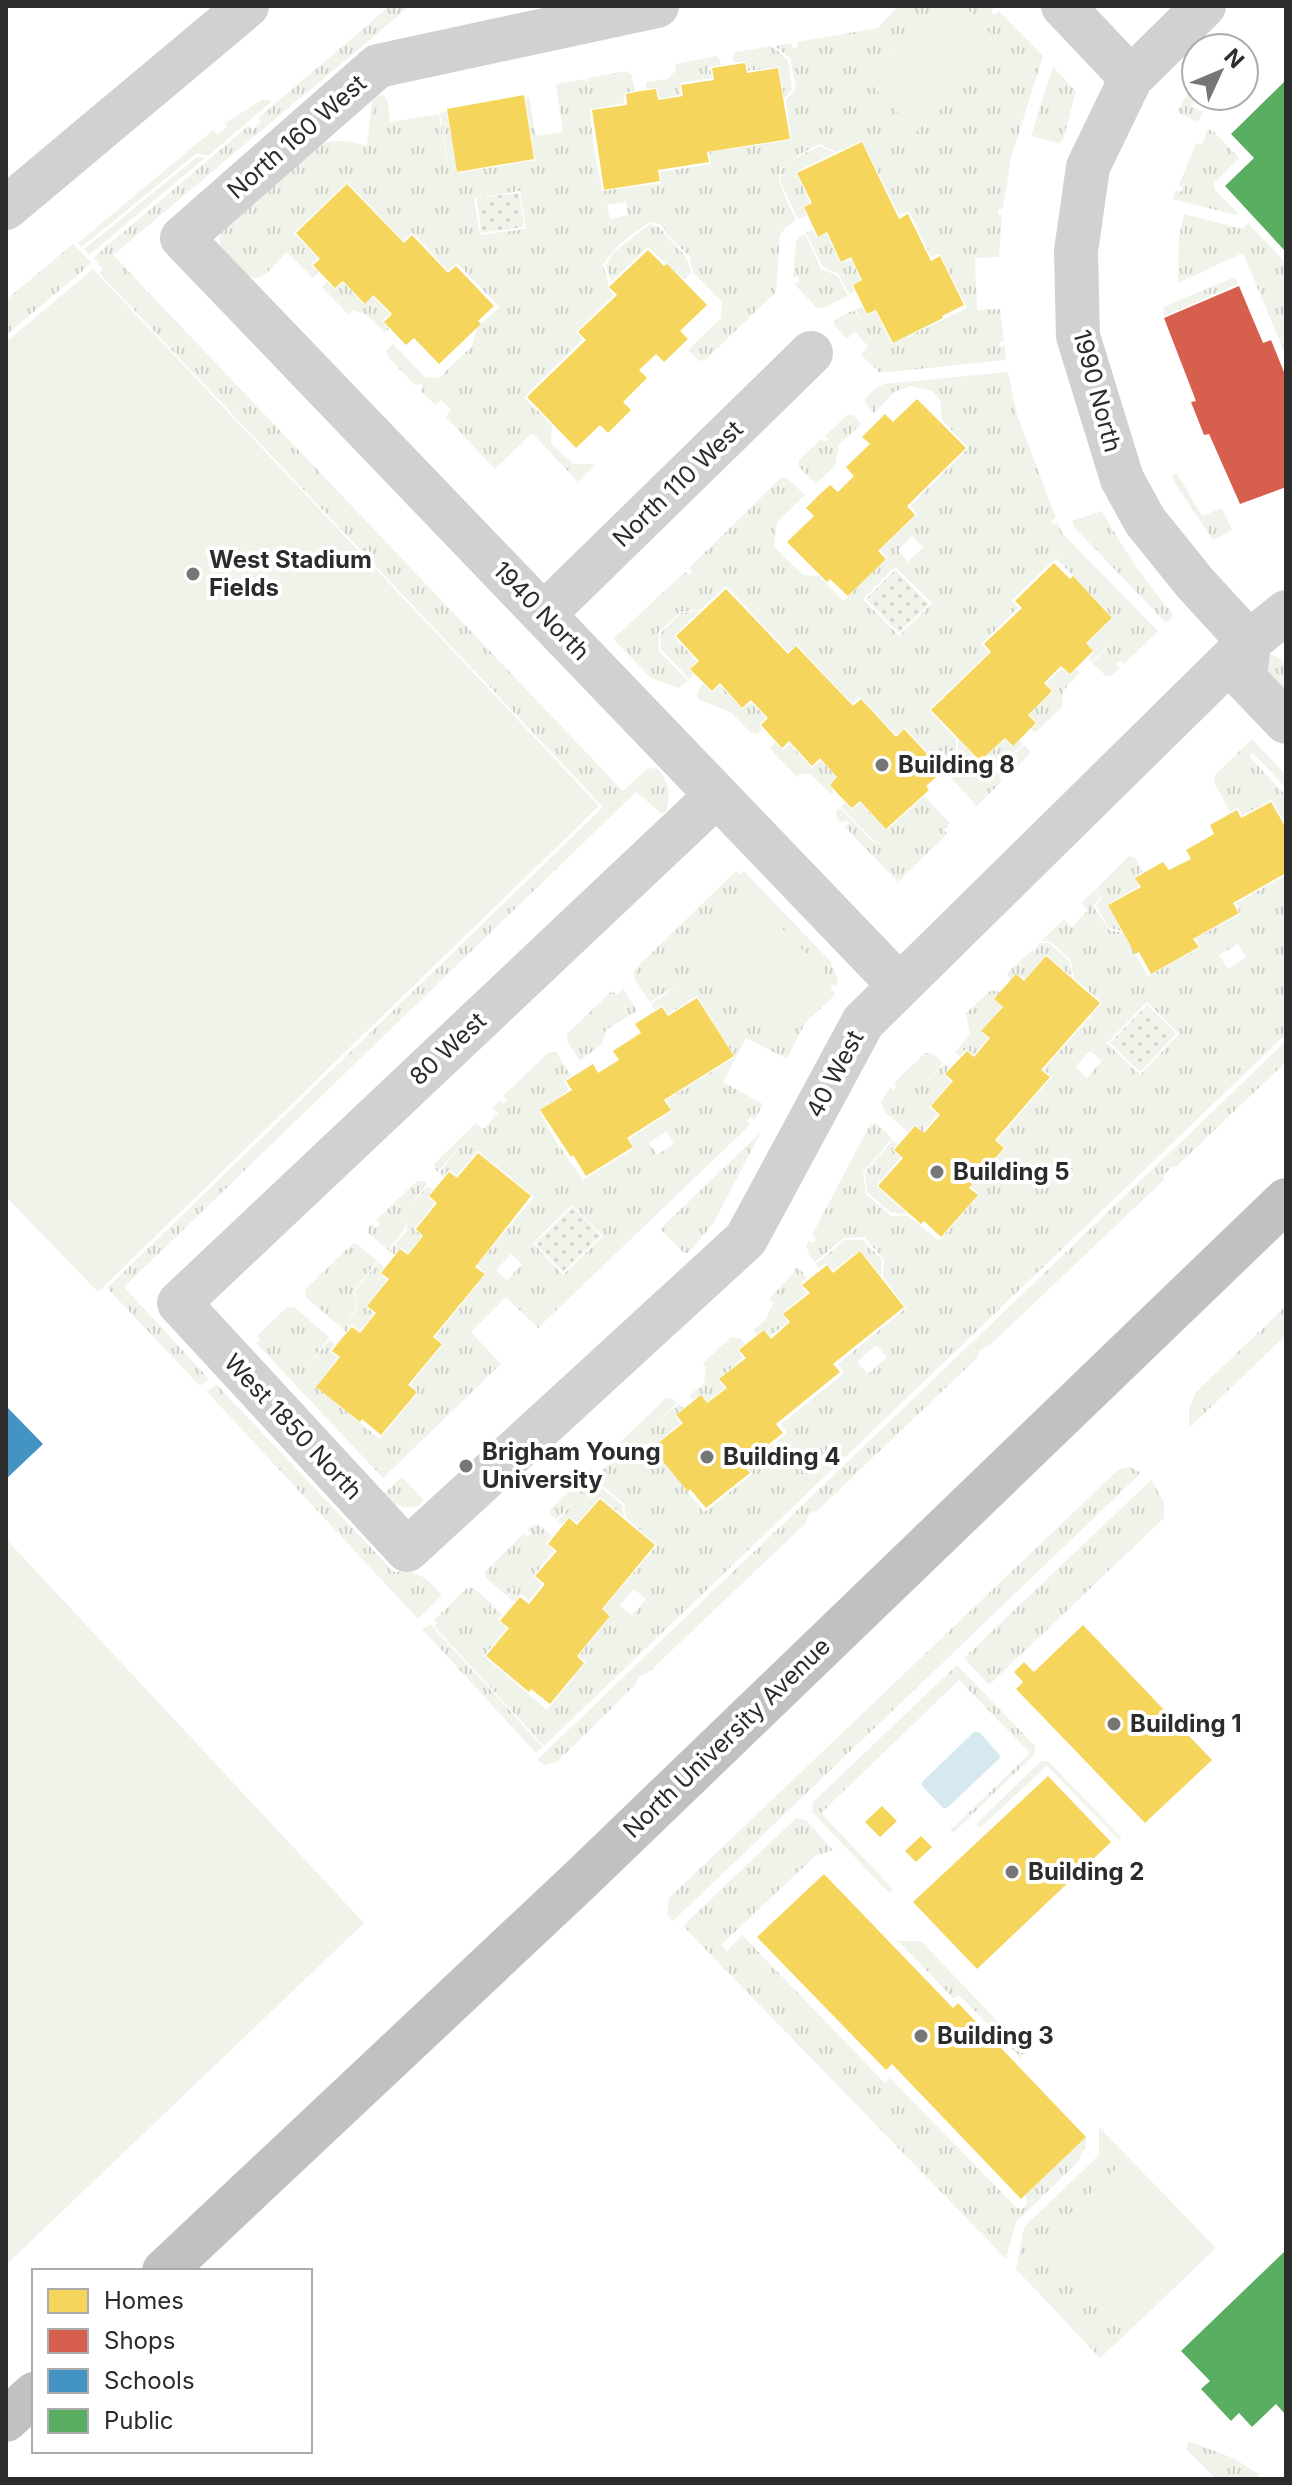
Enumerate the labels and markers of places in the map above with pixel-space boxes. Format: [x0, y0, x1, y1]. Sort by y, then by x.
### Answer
place label: West Stadium Fields [209, 545, 372, 602]
marker: West Stadium Fields [184, 565, 202, 583]
place label: Building 8 [898, 750, 1015, 779]
marker: Building 8 [873, 756, 891, 774]
place label: Building 5 [953, 1157, 1070, 1186]
marker: Building 5 [928, 1163, 946, 1181]
place label: Brigham Young University [482, 1437, 661, 1494]
place label: Building 4 [723, 1442, 840, 1471]
marker: Building 4 [698, 1448, 716, 1466]
marker: Brigham Young University [457, 1457, 475, 1475]
place label: Building 1 [1130, 1709, 1242, 1738]
marker: Building 1 [1105, 1715, 1123, 1733]
place label: Building 2 [1028, 1857, 1144, 1886]
marker: Building 2 [1003, 1863, 1021, 1881]
place label: Building 3 [937, 2021, 1054, 2050]
marker: Building 3 [912, 2027, 930, 2045]

